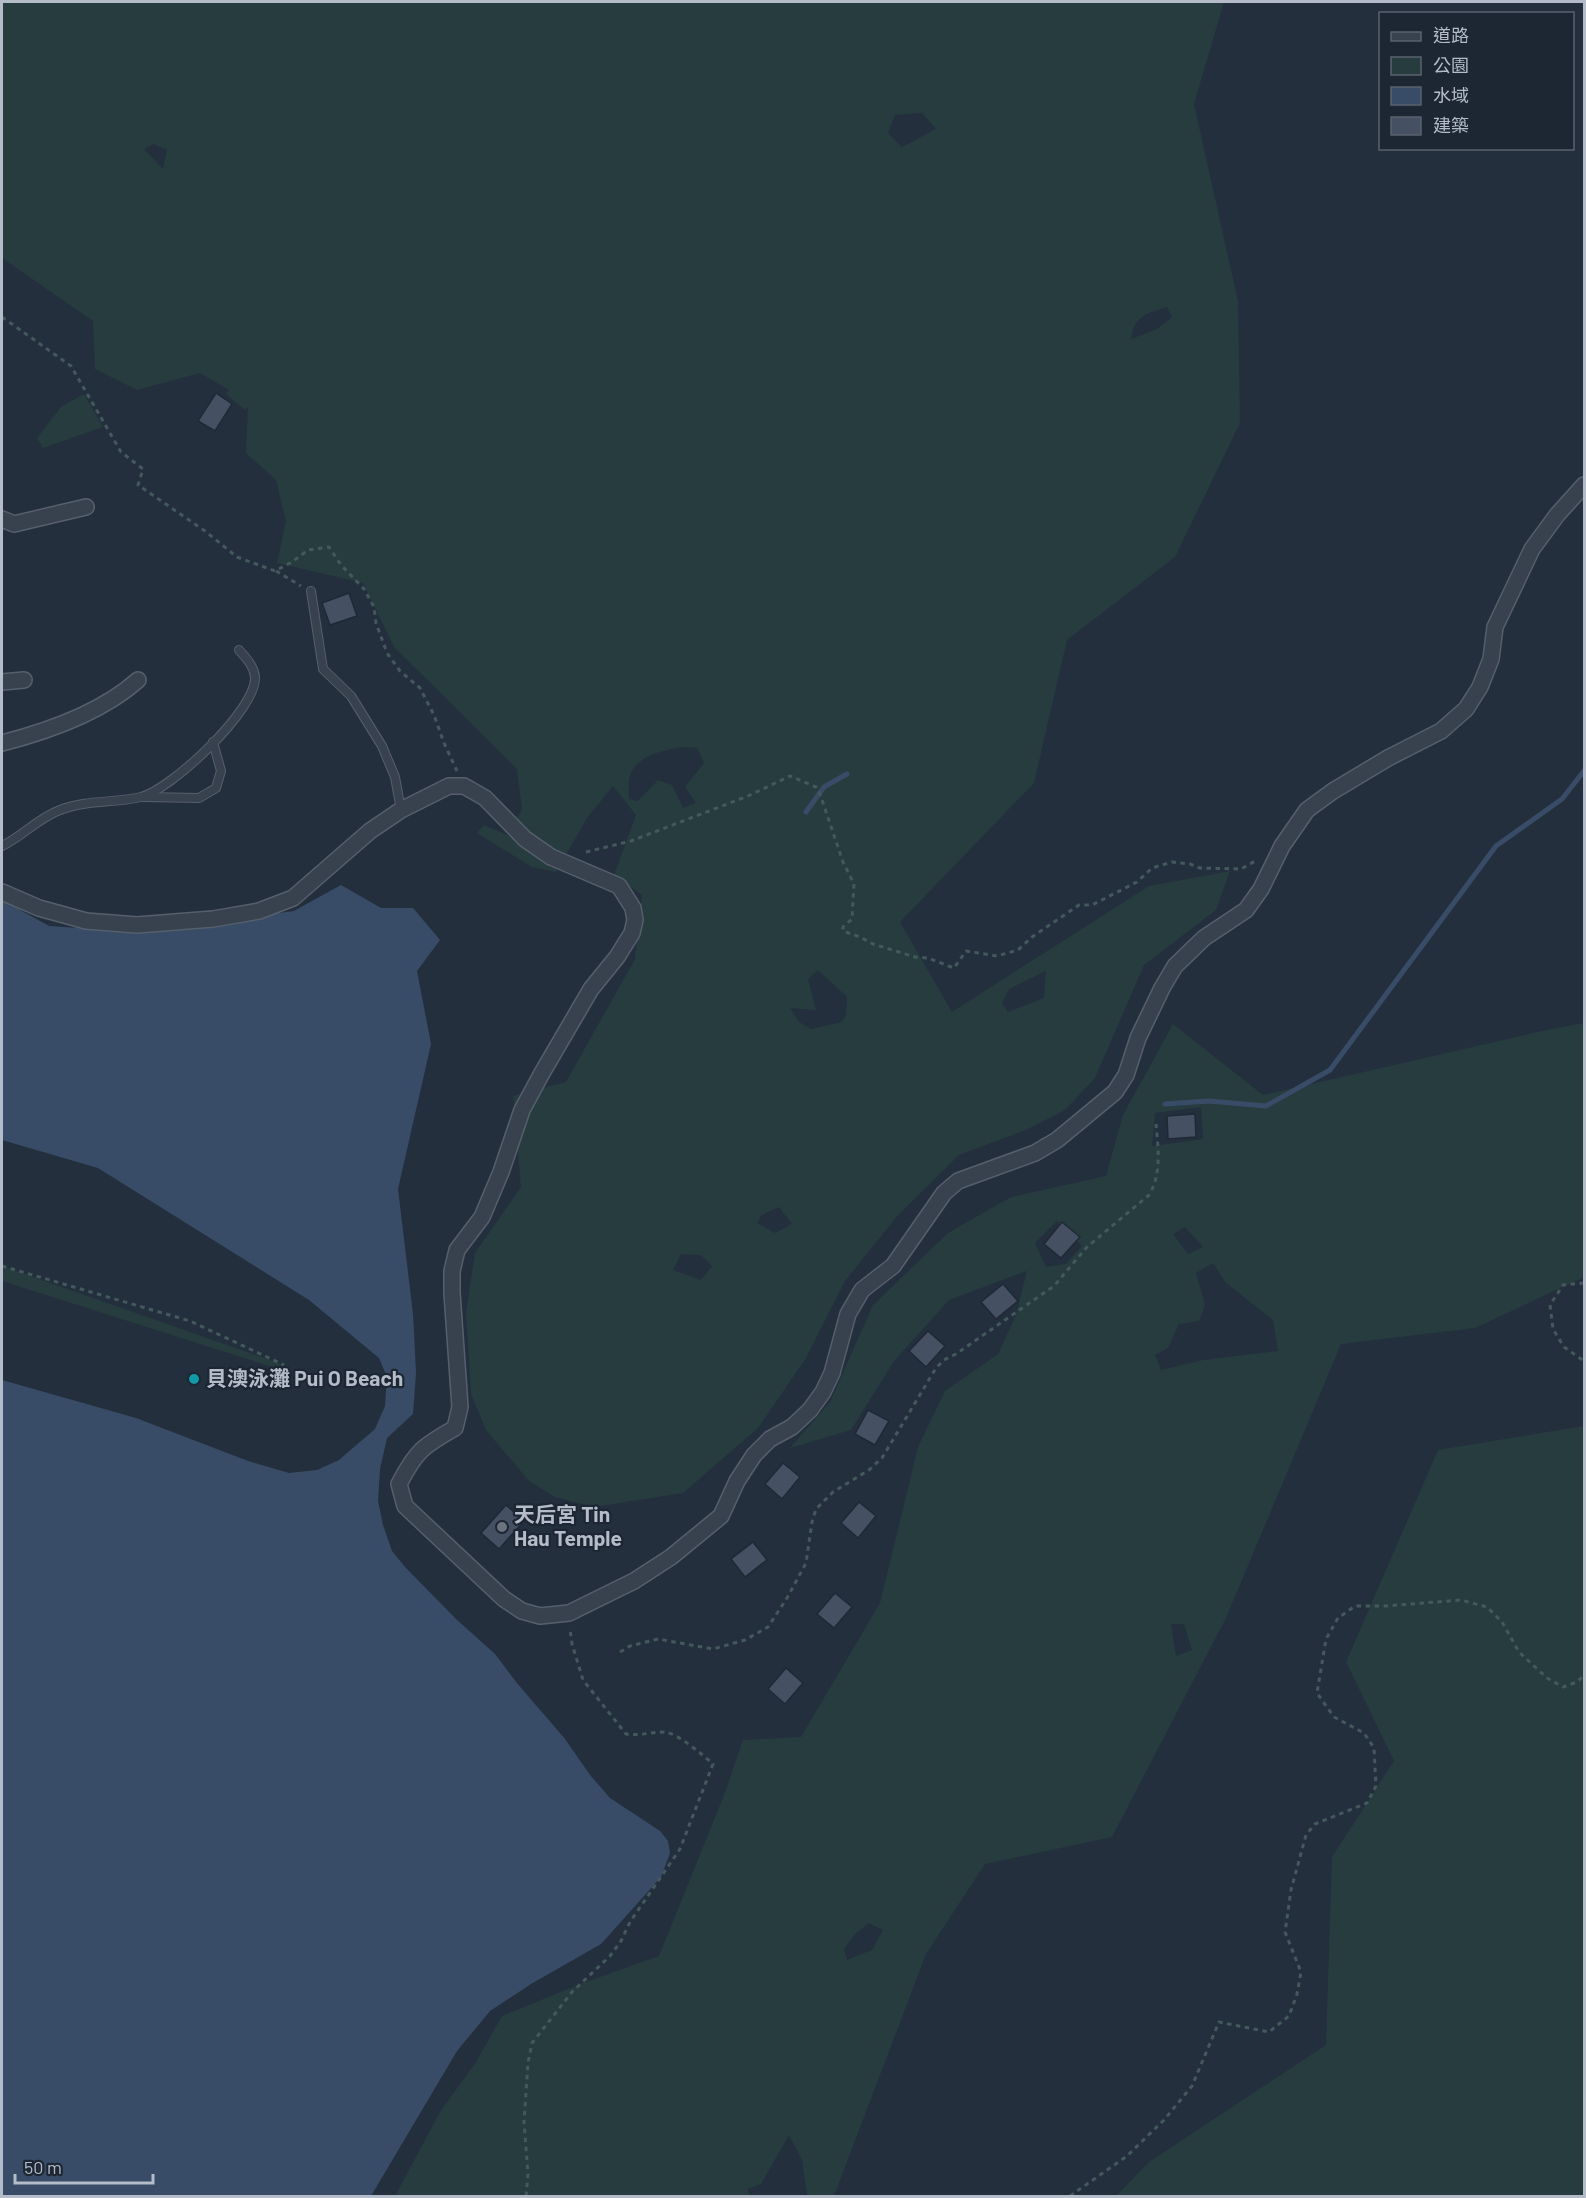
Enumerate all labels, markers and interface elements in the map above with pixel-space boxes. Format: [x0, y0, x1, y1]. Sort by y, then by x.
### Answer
legend [1379, 12, 1574, 150]
text: 道路 [1433, 24, 1469, 46]
text: 公園 [1433, 54, 1469, 76]
text: 水域 [1433, 84, 1469, 106]
text: 建築 [1433, 114, 1469, 136]
place label: 貝澳泳灘 Pui O Beach [206, 1365, 403, 1390]
marker: 貝澳泳灘 Pui O Beach [187, 1372, 201, 1386]
place label: 天后宮 Tin Hau Temple [514, 1501, 622, 1550]
marker: 天后宮 Tin Hau Temple [495, 1520, 509, 1534]
scale bar [15, 2147, 153, 2185]
text: 50 m [24, 2156, 62, 2178]

